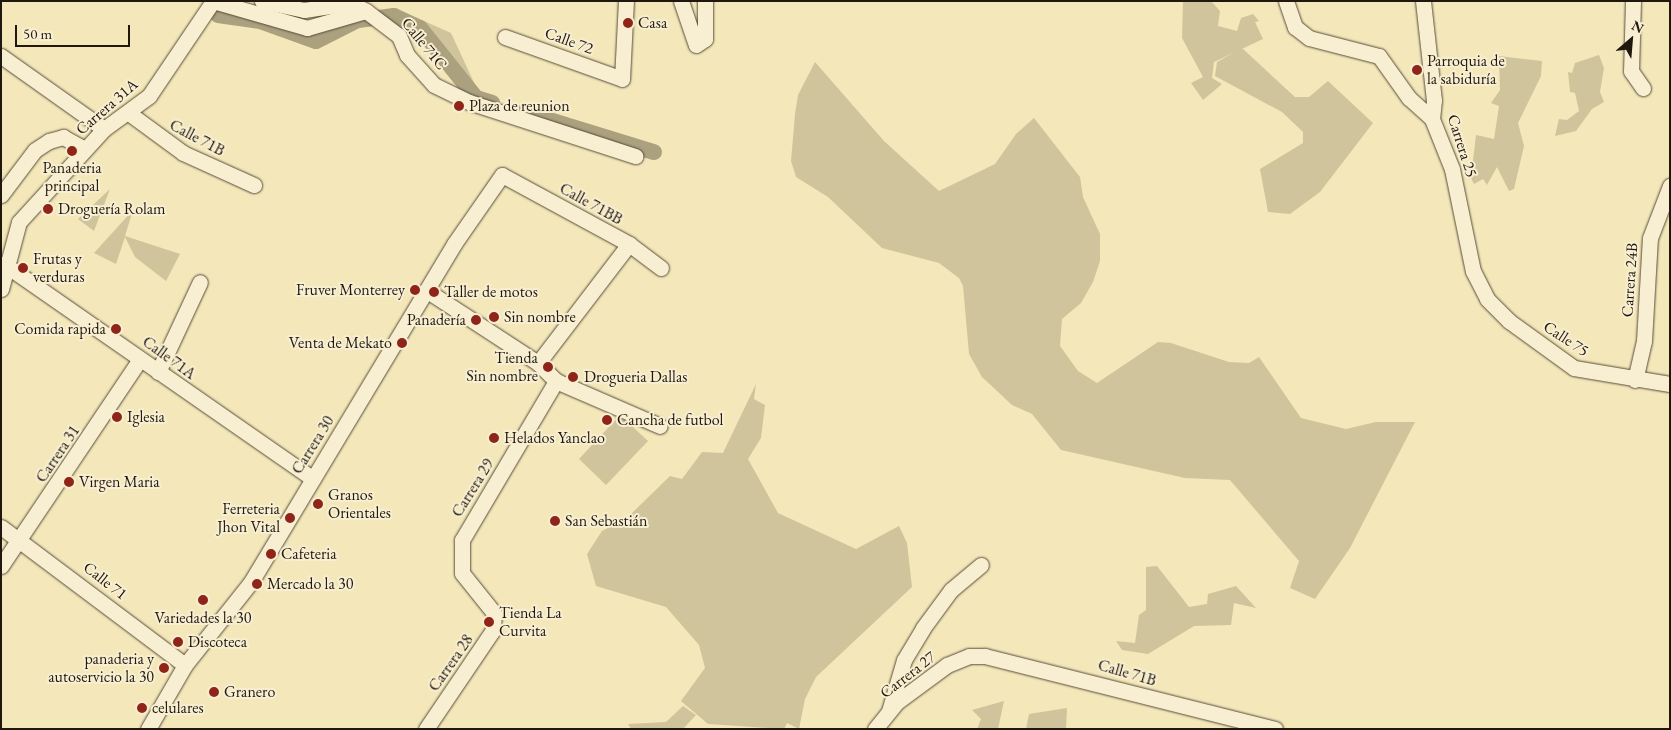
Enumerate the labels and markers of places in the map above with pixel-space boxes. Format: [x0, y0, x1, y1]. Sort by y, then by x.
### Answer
place label: Casa [638, 13, 667, 33]
marker: Casa [622, 17, 634, 29]
place label: Parroquia de la sabiduría [1427, 51, 1505, 89]
marker: Parroquia de la sabiduría [1411, 64, 1423, 76]
place label: Plaza de reunion [469, 96, 570, 116]
marker: Plaza de reunion [453, 100, 465, 112]
marker: Panaderia principal [66, 145, 78, 157]
place label: Panaderia principal [42, 158, 102, 196]
place label: Droguería Rolam [58, 199, 166, 219]
marker: Droguería Rolam [42, 203, 54, 215]
place label: Frutas y verduras [33, 249, 85, 287]
marker: Frutas y verduras [17, 262, 29, 274]
place label: Fruver Monterrey [296, 280, 405, 300]
place label: Taller de motos [444, 282, 538, 302]
marker: Fruver Monterrey [409, 284, 421, 296]
marker: Taller de motos [428, 286, 440, 298]
place label: Sin nombre [504, 307, 576, 327]
place label: Panadería [407, 310, 466, 330]
marker: Sin nombre [488, 311, 500, 323]
marker: Panadería [470, 314, 482, 326]
place label: Comida rapida [14, 319, 106, 339]
marker: Comida rapida [110, 323, 122, 335]
place label: Venta de Mekato [289, 333, 392, 353]
marker: Venta de Mekato [396, 337, 408, 349]
place label: Tienda Sin nombre [466, 348, 538, 386]
marker: Tienda Sin nombre [542, 361, 554, 373]
place label: Drogueria Dallas [584, 367, 687, 387]
marker: Drogueria Dallas [566, 370, 580, 384]
place label: Iglesia [127, 407, 165, 427]
place label: Cancha de futbol [617, 410, 723, 430]
marker: Iglesia [111, 411, 123, 423]
marker: Cancha de futbol [601, 414, 613, 426]
place label: Helados Yanclao [504, 428, 605, 448]
marker: Helados Yanclao [488, 432, 500, 444]
place label: Virgen Maria [79, 472, 160, 492]
marker: Virgen Maria [63, 476, 75, 488]
place label: Granos Orientales [328, 485, 391, 523]
marker: Granos Orientales [312, 498, 324, 510]
place label: Ferreteria Jhon Vital [217, 499, 280, 537]
place label: San Sebastián [565, 511, 647, 531]
marker: Ferreteria Jhon Vital [284, 512, 296, 524]
marker: San Sebastián [549, 515, 561, 527]
place label: Cafeteria [281, 544, 337, 564]
marker: Cafeteria [265, 548, 277, 560]
place label: Mercado la 30 [267, 574, 353, 594]
marker: Mercado la 30 [251, 578, 263, 590]
marker: Variedades la 30 [197, 594, 209, 606]
place label: Tienda La Curvita [499, 603, 562, 641]
place label: Variedades la 30 [155, 608, 251, 628]
marker: Tienda La Curvita [483, 616, 495, 628]
place label: Discoteca [188, 632, 247, 652]
marker: Discoteca [172, 636, 184, 648]
place label: panaderia y autoservicio la 30 [48, 649, 154, 687]
marker: panaderia y autoservicio la 30 [158, 662, 170, 674]
place label: Granero [224, 682, 275, 702]
marker: Granero [208, 686, 220, 698]
place label: celulares [152, 698, 204, 718]
marker: celulares [136, 702, 148, 714]

